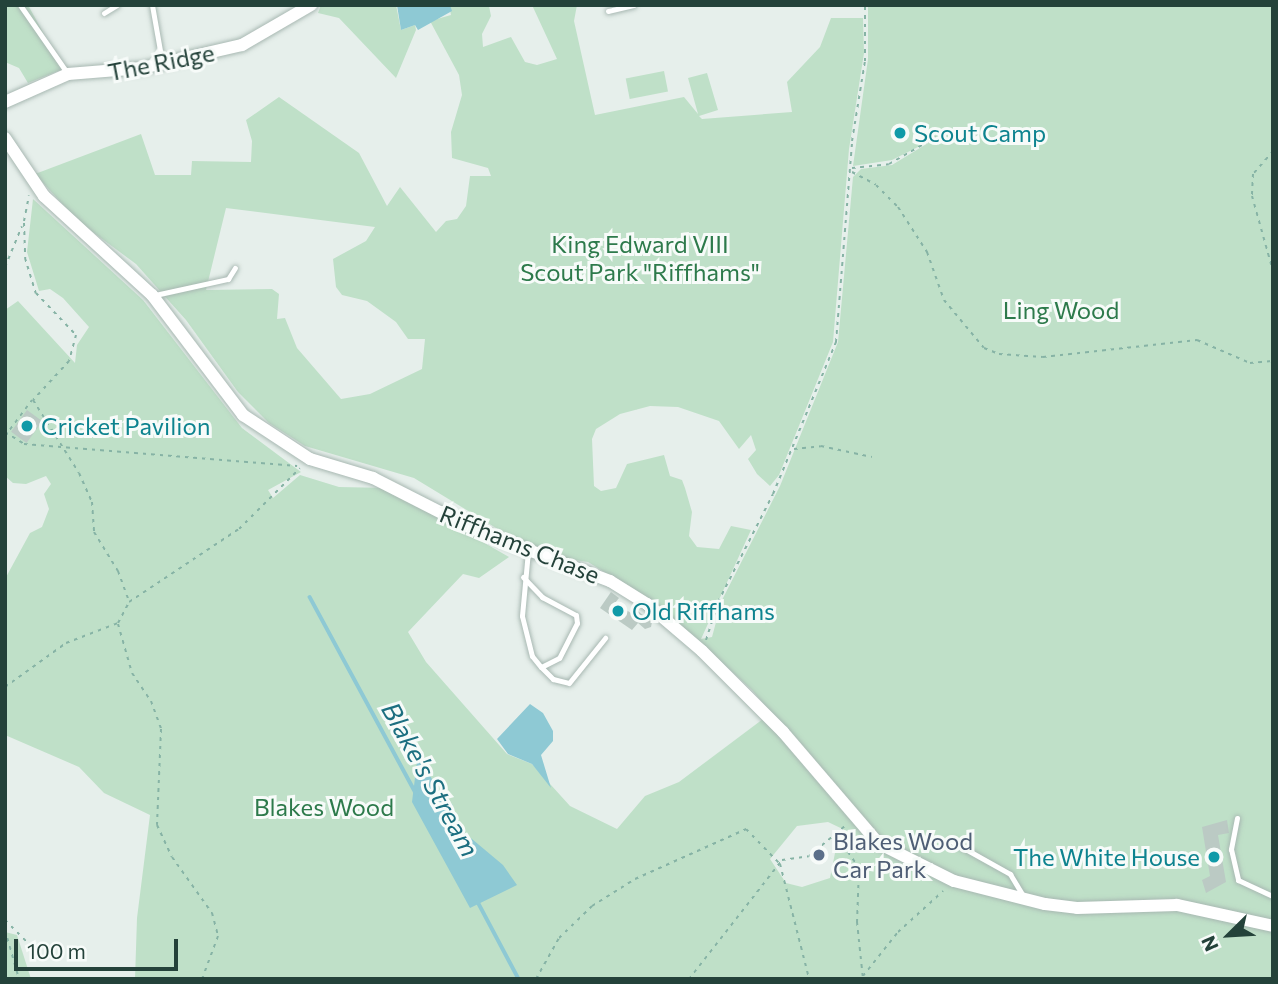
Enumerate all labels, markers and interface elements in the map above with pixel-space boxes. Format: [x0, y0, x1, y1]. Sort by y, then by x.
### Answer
street label: The Ridge [105, 38, 217, 86]
place label: Scout Camp [914, 119, 1046, 147]
marker: Scout Camp [892, 125, 908, 141]
park label: King Edward VIII Scout Park "Riffhams" [520, 230, 760, 286]
park label: Ling Wood [1003, 296, 1119, 324]
place label: Cricket Pavilion [41, 412, 211, 440]
marker: Cricket Pavilion [19, 418, 35, 434]
street label: Riffhams Chase [436, 499, 604, 589]
place label: Old Riffhams [632, 597, 775, 625]
marker: Old Riffhams [610, 603, 626, 619]
water label: Blake's Stream [376, 696, 486, 862]
park label: Blakes Wood [254, 793, 394, 821]
place label: Blakes Wood Car Park [833, 827, 973, 883]
place label: The White House [1013, 843, 1200, 871]
marker: Blakes Wood Car Park [811, 847, 827, 863]
marker: The White House [1206, 849, 1222, 865]
north arrow [1194, 900, 1264, 970]
scale bar [18, 925, 182, 969]
text: N [1196, 933, 1223, 955]
text: 100 m [27, 938, 86, 963]

